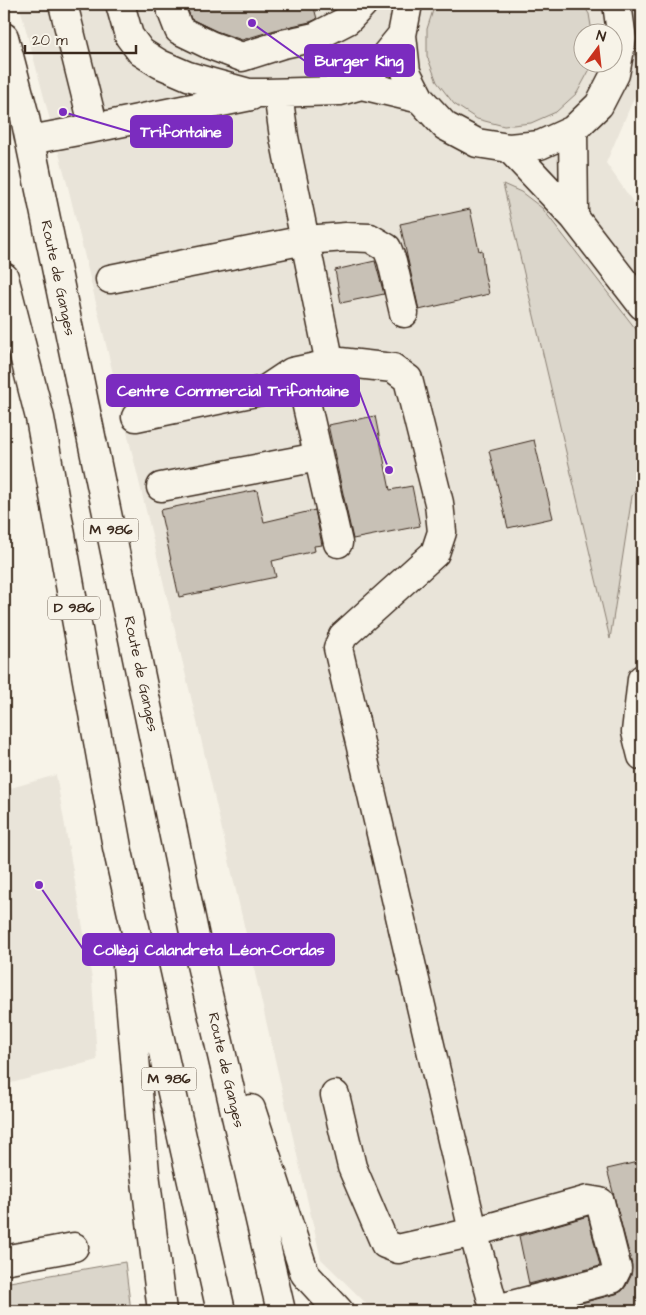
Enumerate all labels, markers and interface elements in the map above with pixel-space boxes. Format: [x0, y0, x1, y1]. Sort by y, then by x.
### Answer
scale bar [25, 22, 136, 54]
north arrow [574, 22, 624, 72]
text: N [594, 26, 608, 47]
text: 20 m [32, 30, 68, 51]
callout: Burger King [305, 45, 414, 76]
text: Burger King [315, 50, 404, 74]
callout: Trifontaine [131, 116, 232, 147]
text: Trifontaine [139, 121, 222, 143]
street label: Route de Ganges [35, 218, 81, 338]
callout: Centre Commercial Trifontaine [107, 375, 359, 406]
text: Centre Commercial Trifontaine [117, 380, 349, 402]
road number: M 986 [84, 518, 138, 542]
road number: D 986 [48, 596, 100, 620]
street label: Route de Ganges [118, 614, 164, 734]
callout: Collègi Calandreta Léon-Cordas [83, 934, 334, 965]
text: Collègi Calandreta Léon-Cordas [93, 939, 325, 963]
street label: Route de Ganges [202, 1010, 250, 1130]
road number: M 986 [142, 1068, 196, 1090]

